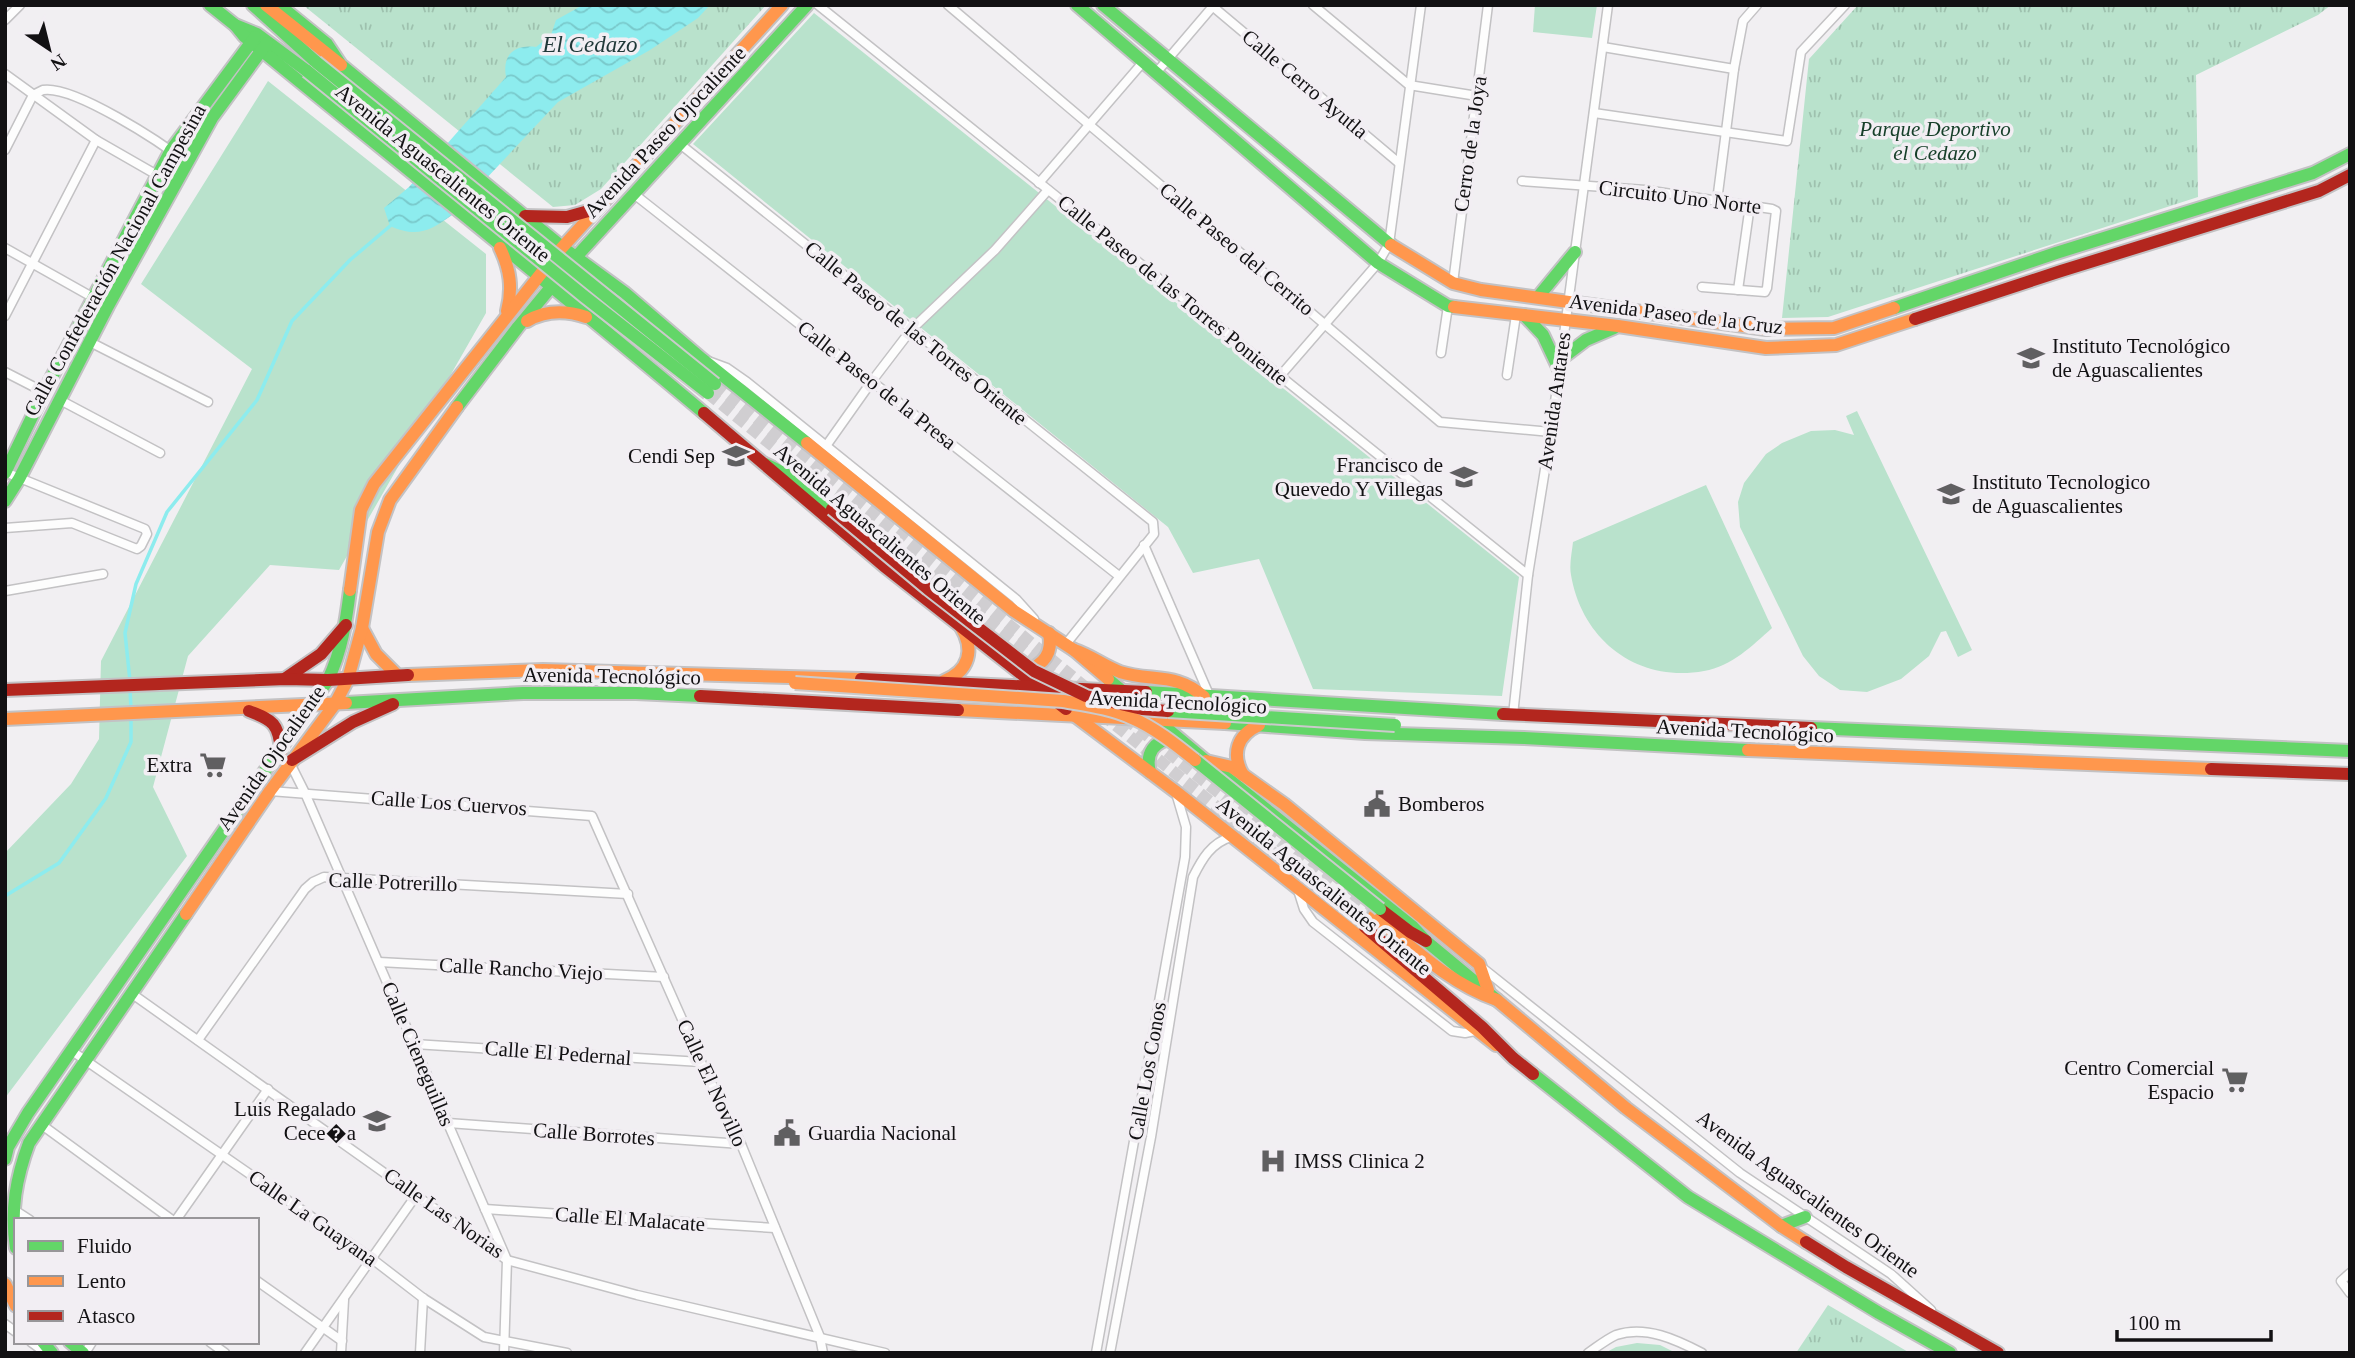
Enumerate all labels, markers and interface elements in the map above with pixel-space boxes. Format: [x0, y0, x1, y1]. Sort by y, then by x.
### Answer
north arrow [14, 14, 84, 84]
street label: Calle Cerro Ayutla [1237, 24, 1373, 144]
water label: El Cedazo [541, 32, 638, 57]
street label: Avenida Paseo Ojocaliente [579, 41, 751, 223]
text: N [47, 50, 70, 75]
street label: Cerro de la Joya [1449, 74, 1492, 214]
street label: Avenida Aguascalientes Oriente [331, 79, 555, 267]
street label: Calle Confederación Nacional Campesina [19, 99, 211, 420]
park label: Parque Deportivo el Cedazo [1858, 117, 2011, 165]
street label: Circuito Uno Norte [1597, 175, 1763, 219]
street label: Calle Paseo del Cerrito [1155, 177, 1319, 321]
street label: Calle Paseo de las Torres Poniente [1053, 190, 1293, 390]
street label: Calle Paseo de las Torres Oriente [800, 236, 1032, 430]
street label: Avenida Paseo de la Cruz [1568, 289, 1784, 339]
street label: Calle Paseo de la Presa [793, 316, 962, 455]
street label: Avenida Antares [1532, 331, 1576, 471]
place label: Instituto Tecnológico de Aguascalientes [2052, 334, 2230, 382]
school or university icon: Instituto Tecnológico de Aguascalientes [2016, 343, 2046, 373]
street label: Avenida Aguascalientes Oriente [769, 438, 991, 630]
school or university icon: Cendi Sep [721, 441, 751, 471]
place label: Cendi Sep [628, 444, 715, 468]
place label: Francisco de Quevedo Y Villegas [1275, 453, 1443, 501]
school or university icon: Francisco de Quevedo Y Villegas [1449, 462, 1479, 492]
place label: Instituto Tecnologico de Aguascalientes [1972, 470, 2150, 518]
school or university icon: Instituto Tecnologico de Aguascalientes [1936, 479, 1966, 509]
street label: Avenida Tecnológico [523, 662, 701, 690]
street label: Avenida Ojocaliente [212, 681, 330, 835]
street label: Avenida Tecnológico [1089, 685, 1267, 719]
street label: Avenida Tecnológico [1656, 714, 1834, 748]
supermarket icon: Extra [198, 750, 228, 780]
place label: Extra [147, 753, 193, 777]
street label: Calle Los Cuervos [370, 786, 528, 820]
public building icon: Bomberos [1362, 789, 1392, 819]
street label: Avenida Aguascalientes Oriente [1212, 792, 1436, 980]
place label: Bomberos [1398, 792, 1484, 816]
street label: Calle Potrerillo [328, 868, 458, 896]
street label: Calle Rancho Viejo [438, 953, 604, 985]
street label: Calle Cieneguillas [377, 978, 459, 1130]
street label: Calle Los Conos [1123, 1000, 1171, 1142]
street label: Calle El Novillo [672, 1016, 752, 1150]
street label: Calle El Pedernal [484, 1036, 632, 1070]
place label: Centro Comercial Espacio [2064, 1056, 2214, 1104]
supermarket icon: Centro Comercial Espacio [2220, 1065, 2250, 1095]
place label: Luis Regalado Cece�a [234, 1097, 357, 1145]
street label: Avenida Aguascalientes Oriente [1692, 1105, 1924, 1283]
school or university icon: Luis Regalado Cece�a [362, 1106, 392, 1136]
street label: Calle Borrotes [532, 1118, 656, 1150]
public building icon: Guardia Nacional [772, 1118, 802, 1148]
place label: Guardia Nacional [808, 1121, 957, 1145]
hospital icon: IMSS Clinica 2 [1258, 1146, 1288, 1176]
place label: IMSS Clinica 2 [1294, 1149, 1425, 1173]
street label: Calle Las Norias [379, 1163, 509, 1263]
street label: Calle La Guayana [244, 1165, 383, 1272]
street label: Calle El Malacate [554, 1202, 706, 1236]
legend [14, 1218, 259, 1344]
text: Fluido [77, 1234, 132, 1258]
text: Lento [77, 1269, 126, 1293]
scale bar [2117, 1298, 2271, 1342]
text: Atasco [77, 1304, 135, 1328]
text: 100 m [2128, 1311, 2181, 1335]

